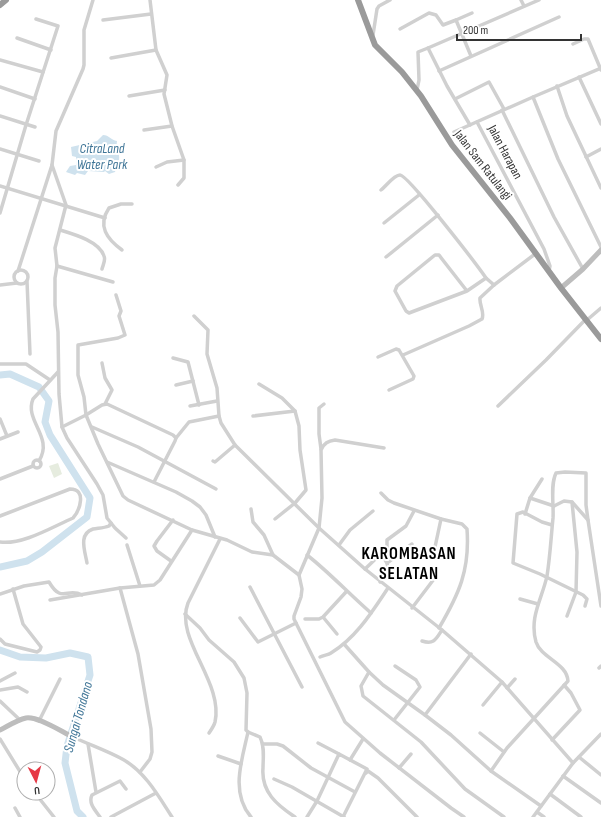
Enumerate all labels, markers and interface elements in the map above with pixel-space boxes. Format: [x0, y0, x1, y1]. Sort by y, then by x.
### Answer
scale bar [457, 16, 581, 42]
text: 200 m [463, 23, 489, 38]
street label: Jalan Harapan [484, 121, 526, 182]
street label: Jalan Sam Ratulangi [450, 126, 515, 203]
water label: CitraLand Water Park [77, 140, 128, 173]
district label: KAROMBASAN SELATAN [361, 544, 457, 584]
water label: Sungai Tondano [60, 679, 96, 754]
north arrow [16, 761, 56, 801]
text: U [33, 784, 41, 797]

